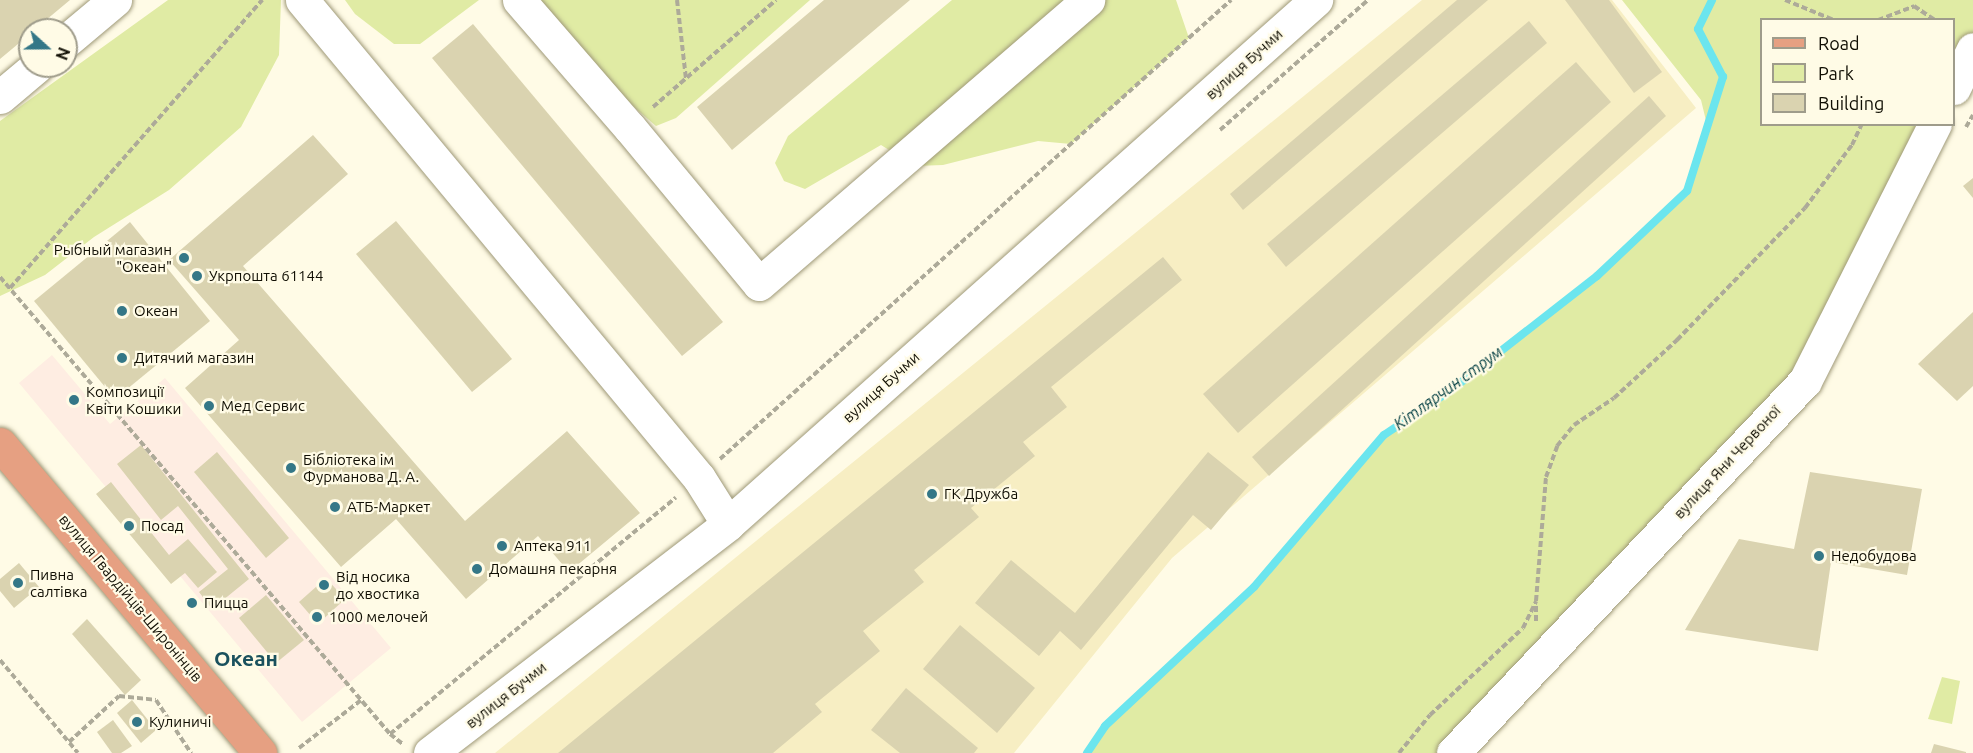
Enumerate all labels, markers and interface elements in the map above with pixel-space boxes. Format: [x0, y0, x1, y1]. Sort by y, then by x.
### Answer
north arrow [18, 18, 78, 78]
legend [1760, 18, 1955, 126]
street label: вулиця Бучми [1202, 25, 1286, 103]
text: Road [1818, 33, 1860, 53]
text: N [52, 45, 73, 63]
text: Park [1818, 63, 1854, 83]
text: Building [1818, 93, 1884, 113]
place label: Рыбный магазин "Океан" [54, 240, 172, 275]
marker: Рыбный магазин "Океан" [177, 251, 191, 265]
place label: Укрпошта 61144 [209, 267, 323, 285]
marker: Укрпошта 61144 [190, 269, 204, 283]
place label: Океан [134, 302, 178, 320]
marker: Океан [115, 304, 129, 318]
water label: Кітлярчин струм [1390, 342, 1506, 434]
street label: вулиця Бучми [839, 348, 923, 426]
place label: Дитячий магазин [134, 349, 254, 367]
marker: Дитячий магазин [115, 351, 129, 365]
place label: Композиції Квіти Кошики [86, 382, 181, 417]
marker: Композиції Квіти Кошики [67, 393, 81, 407]
place label: Мед Сервис [221, 397, 305, 415]
marker: Мед Сервис [202, 399, 216, 413]
street label: вулиця Яни Червоної [1670, 402, 1784, 522]
place label: Бібліотека iм Фурманова Д. А. [303, 450, 419, 485]
marker: Бібліотека iм Фурманова Д. А. [284, 461, 298, 475]
place label: ГК Дружба [944, 485, 1018, 503]
marker: ГК Дружба [925, 487, 939, 501]
place label: АТБ-Маркет [347, 498, 430, 516]
marker: АТБ-Маркет [328, 500, 342, 514]
street label: вулиця Гвардійців-Широнінців [56, 511, 206, 685]
place label: Посад [141, 517, 184, 535]
marker: Посад [122, 519, 136, 533]
place label: Аптека 911 [514, 537, 592, 555]
marker: Аптека 911 [495, 539, 509, 553]
place label: Недобудова [1831, 547, 1917, 565]
marker: Недобудова [1812, 549, 1826, 563]
place label: Домашня пекарня [489, 560, 617, 578]
marker: Домашня пекарня [470, 562, 484, 576]
place label: Пивна салтівка [30, 565, 87, 600]
place label: Від носика до хвостика [336, 567, 420, 602]
marker: Пивна салтівка [11, 576, 25, 590]
marker: Від носика до хвостика [317, 578, 331, 592]
place label: Пицца [204, 594, 248, 612]
marker: Пицца [185, 596, 199, 610]
place label: 1000 мелочей [329, 608, 428, 626]
marker: 1000 мелочей [310, 610, 324, 624]
district label: Океан [214, 645, 278, 671]
street label: вулиця Бучми [462, 658, 550, 732]
place label: Кулиничі [149, 713, 211, 731]
marker: Кулиничі [130, 715, 144, 729]

